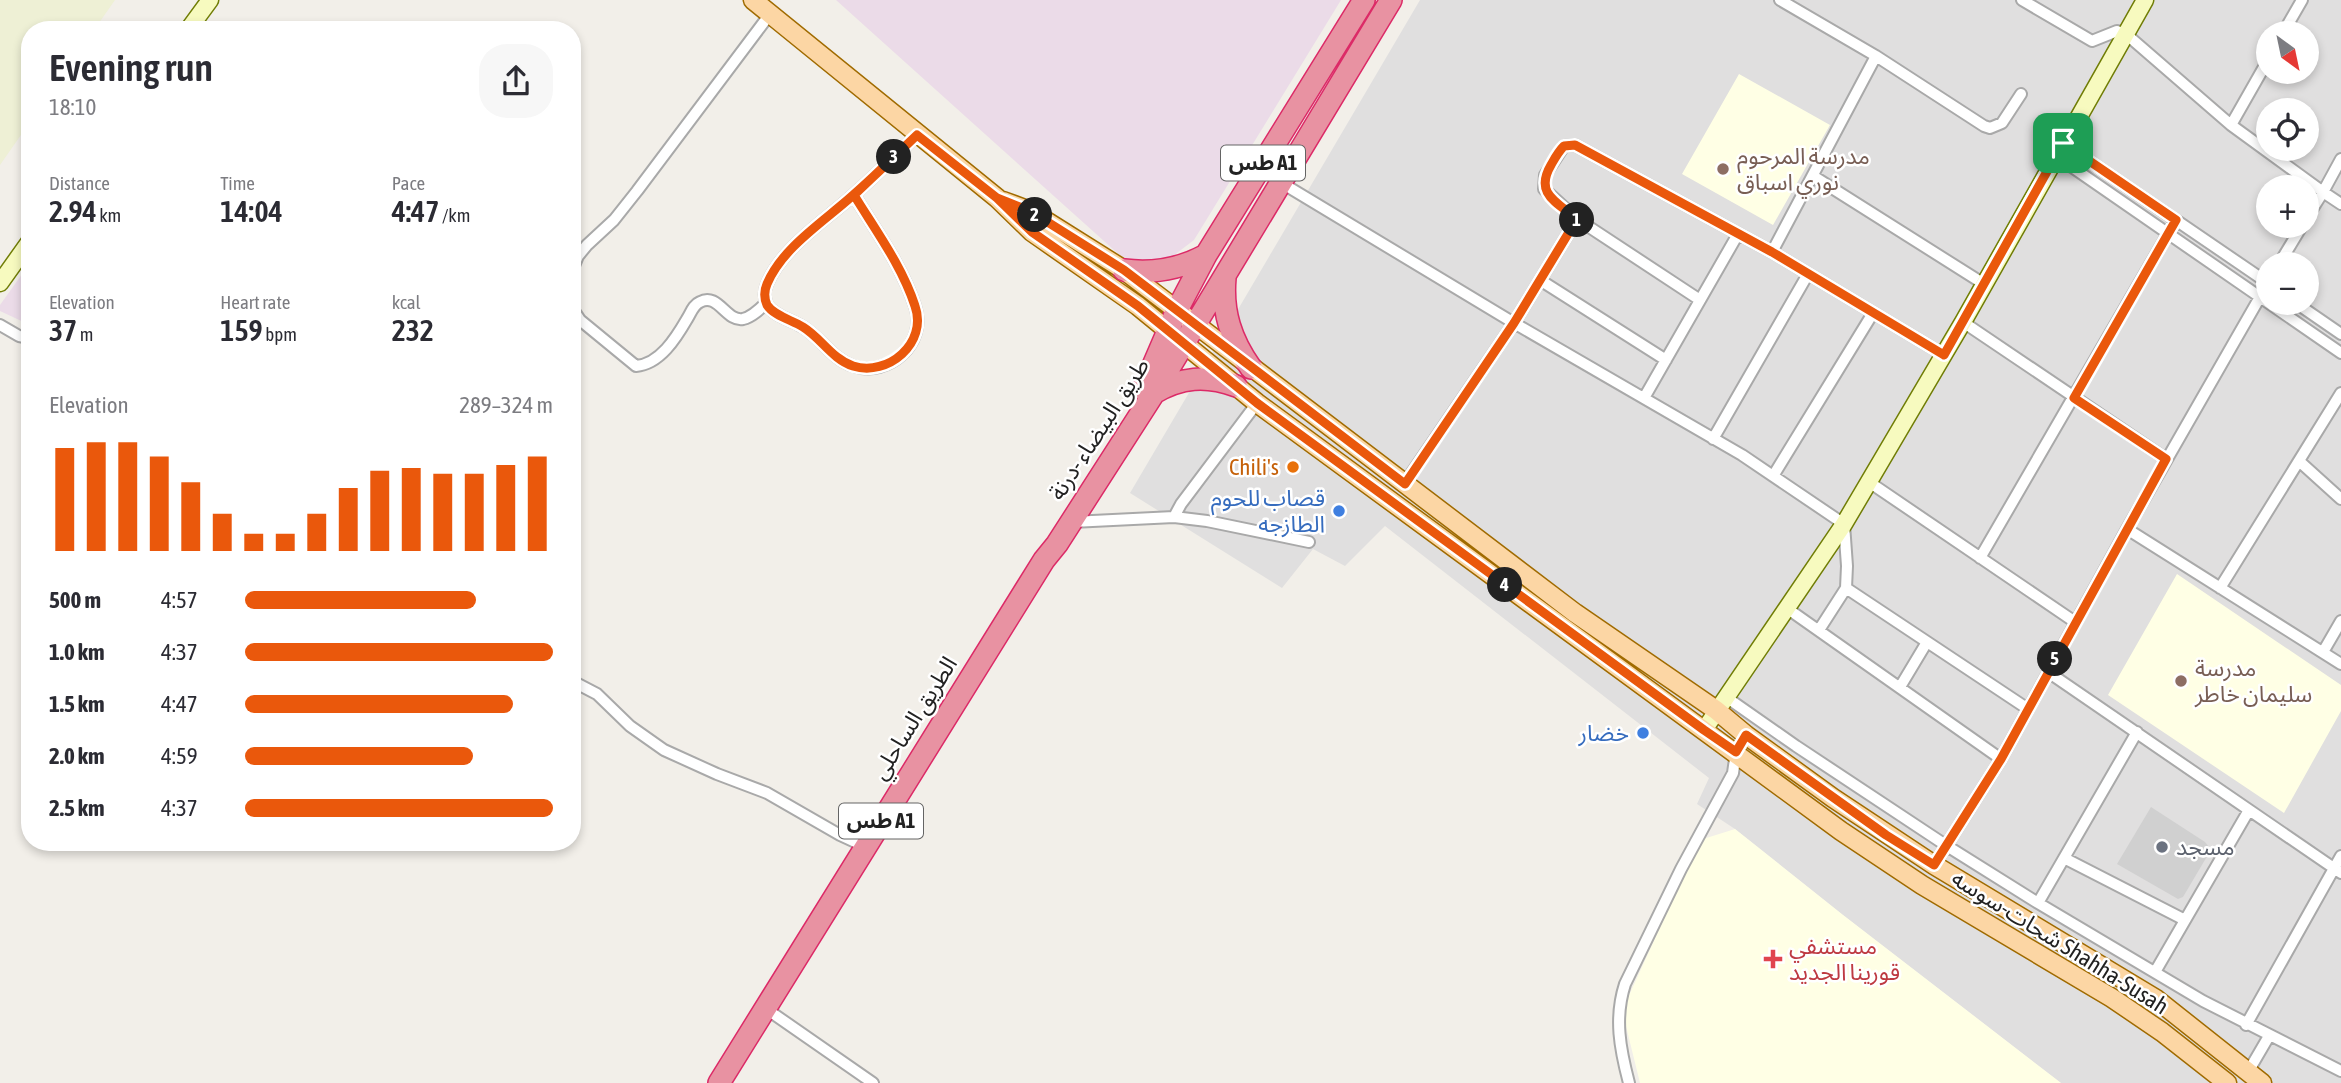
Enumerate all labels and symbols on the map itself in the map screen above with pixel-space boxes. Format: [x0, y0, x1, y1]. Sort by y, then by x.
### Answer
north arrow [2256, 21, 2319, 84]
pin [2033, 113, 2093, 173]
pin: 3 [876, 140, 912, 174]
place label: مدرسة المرحوم نوري اسباق [1737, 143, 1870, 199]
road number: طس A1 [1221, 146, 1305, 180]
marker: مدرسة المرحوم نوري اسباق [1715, 161, 1731, 177]
pin: 2 [1018, 198, 1052, 232]
pin: 1 [1560, 202, 1594, 238]
street label: طريق البيضاء -درنة [1044, 353, 1155, 505]
place label: Chili's [1229, 454, 1279, 480]
marker: Chili's [1285, 459, 1301, 475]
place label: قصاب للحوم الطازجه [1211, 485, 1325, 538]
marker: قصاب للحوم الطازجه [1331, 503, 1347, 519]
pin: 4 [1488, 568, 1522, 602]
pin: 5 [2038, 642, 2072, 676]
street label: الطريق الساحلي [866, 652, 966, 787]
place label: مدرسة سليمان خاطر [2194, 655, 2312, 708]
marker: مدرسة سليمان خاطر [2173, 673, 2189, 689]
place label: خضار [1577, 720, 1629, 747]
marker: خضار [1635, 725, 1651, 741]
road number: طس A1 [839, 804, 923, 838]
place label: مسجد [2176, 834, 2235, 860]
marker: مسجد [2154, 839, 2170, 855]
street label: شحات-سوسه Shahha-Susah [1946, 865, 2173, 1020]
place label: مستشفي قورينا الجديد [1789, 933, 1900, 986]
marker: مستشفي قورينا الجديد [1763, 949, 1783, 969]

